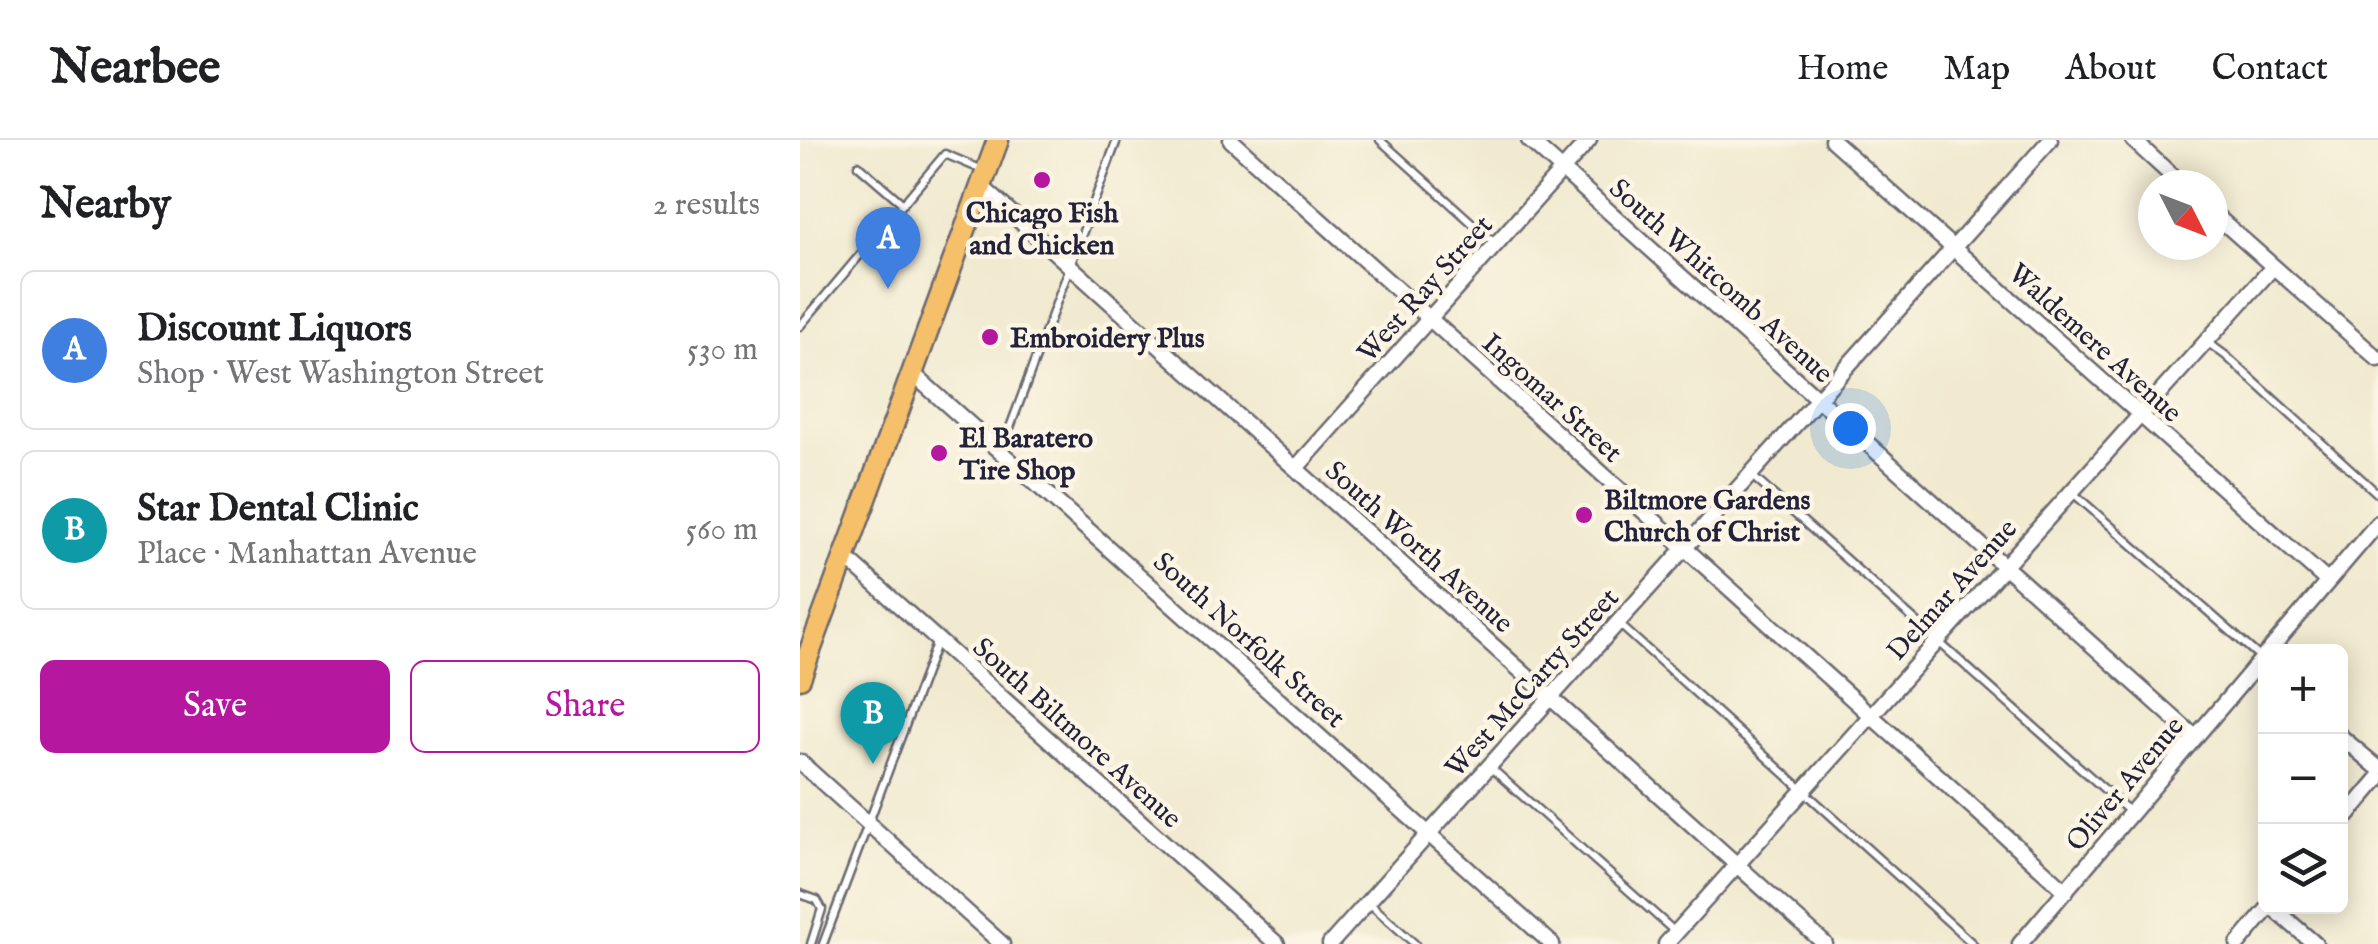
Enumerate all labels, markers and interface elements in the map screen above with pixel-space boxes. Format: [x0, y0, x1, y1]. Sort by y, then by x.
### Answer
text: Nearbee [50, 39, 220, 99]
text: Home [1797, 47, 1888, 92]
text: Map [1943, 47, 2010, 92]
text: About [2065, 47, 2157, 92]
text: Contact [2212, 47, 2328, 92]
marker: Chicago Fish and Chicken [1031, 169, 1053, 191]
north arrow [2138, 170, 2228, 260]
street label: South Whitcomb Avenue [1601, 172, 1840, 392]
text: Nearby [40, 179, 171, 232]
text: 2 results [653, 185, 760, 226]
place label: Chicago Fish and Chicken [966, 197, 1119, 264]
pin: A [856, 206, 920, 289]
street label: West Ray Street [1351, 209, 1501, 371]
street label: Waldemere Avenue [2000, 257, 2188, 431]
text: Discount Liquors [137, 306, 412, 354]
place label: Embroidery Plus [1010, 322, 1205, 357]
marker: Embroidery Plus [979, 326, 1001, 348]
street label: Ingomar Street [1474, 327, 1629, 471]
text: A [64, 330, 85, 371]
text: 530 m [687, 330, 758, 371]
text: Shop · West Washington Street [137, 354, 544, 395]
your location [1825, 403, 1876, 454]
place label: El Baratero Tire Shop [958, 422, 1093, 489]
marker: El Baratero Tire Shop [928, 442, 950, 464]
street label: South Worth Avenue [1317, 454, 1520, 642]
place label: Biltmore Gardens Church of Christ [1604, 484, 1810, 551]
text: Star Dental Clinic [137, 486, 419, 534]
marker: Biltmore Gardens Church of Christ [1573, 504, 1595, 526]
text: B [64, 510, 85, 551]
text: 560 m [686, 510, 758, 551]
street label: Delmar Avenue [1880, 512, 2026, 669]
text: Place · Manhattan Avenue [137, 534, 477, 575]
street label: South Norfolk Street [1145, 545, 1352, 737]
street label: West McCarty Street [1438, 581, 1628, 786]
street label: South Biltmore Avenue [965, 631, 1188, 837]
map controls [2258, 644, 2348, 914]
button: + [2258, 644, 2348, 734]
button: Save [40, 660, 390, 753]
button: Share [410, 660, 760, 753]
pin: B [840, 682, 906, 764]
street label: Oliver Avenue [2059, 710, 2193, 859]
button: − [2258, 734, 2348, 824]
button: layers [2258, 824, 2348, 914]

